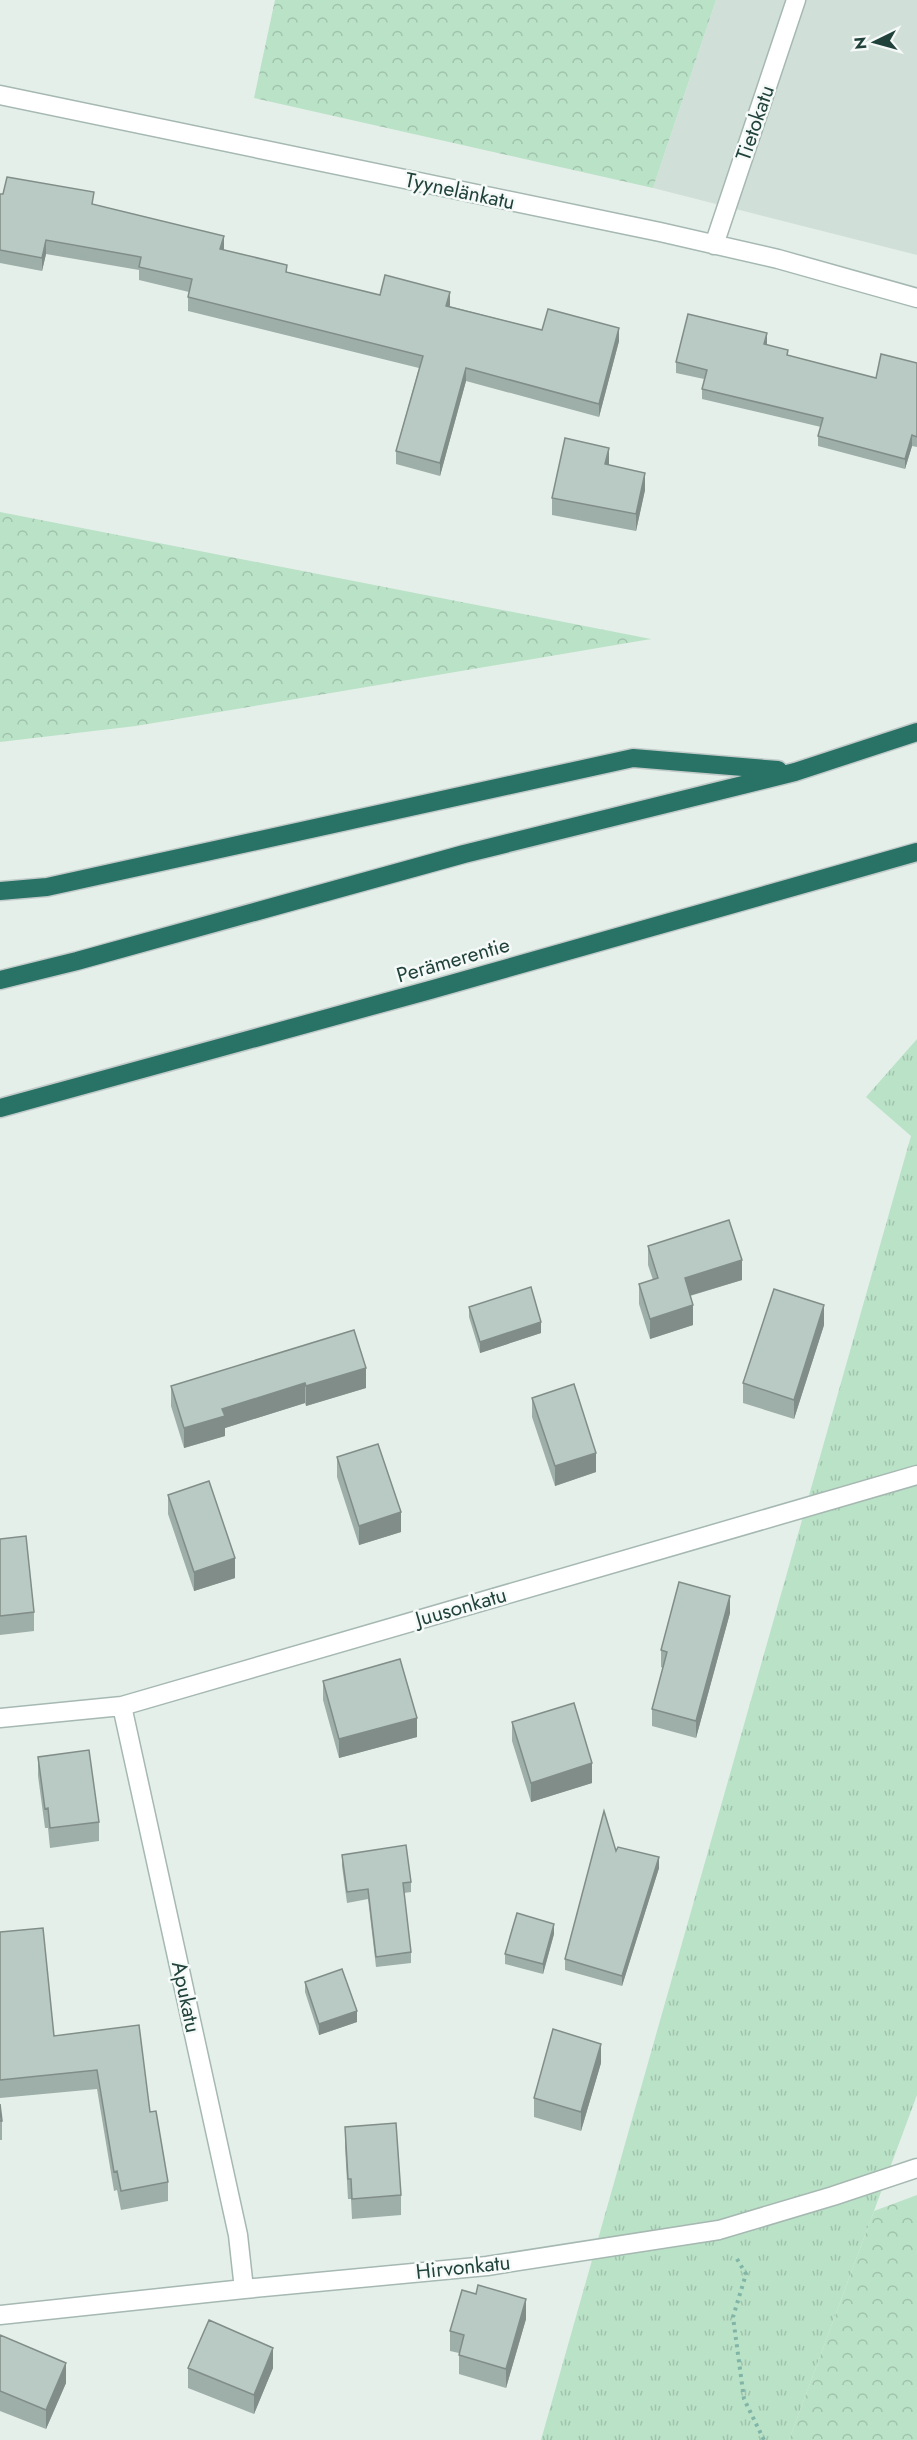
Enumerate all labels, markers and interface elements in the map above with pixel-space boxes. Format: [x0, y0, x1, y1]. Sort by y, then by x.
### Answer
north arrow [845, 12, 905, 72]
text: N [849, 36, 873, 51]
street label: Tietokatu [728, 81, 782, 165]
street label: Tyynelänkatu [402, 165, 518, 217]
street label: Perämerentie [393, 930, 513, 990]
street label: Juusonkatu [409, 1580, 510, 1635]
street label: Apukatu [164, 1959, 208, 2035]
street label: Hirvonkatu [414, 2247, 512, 2287]

